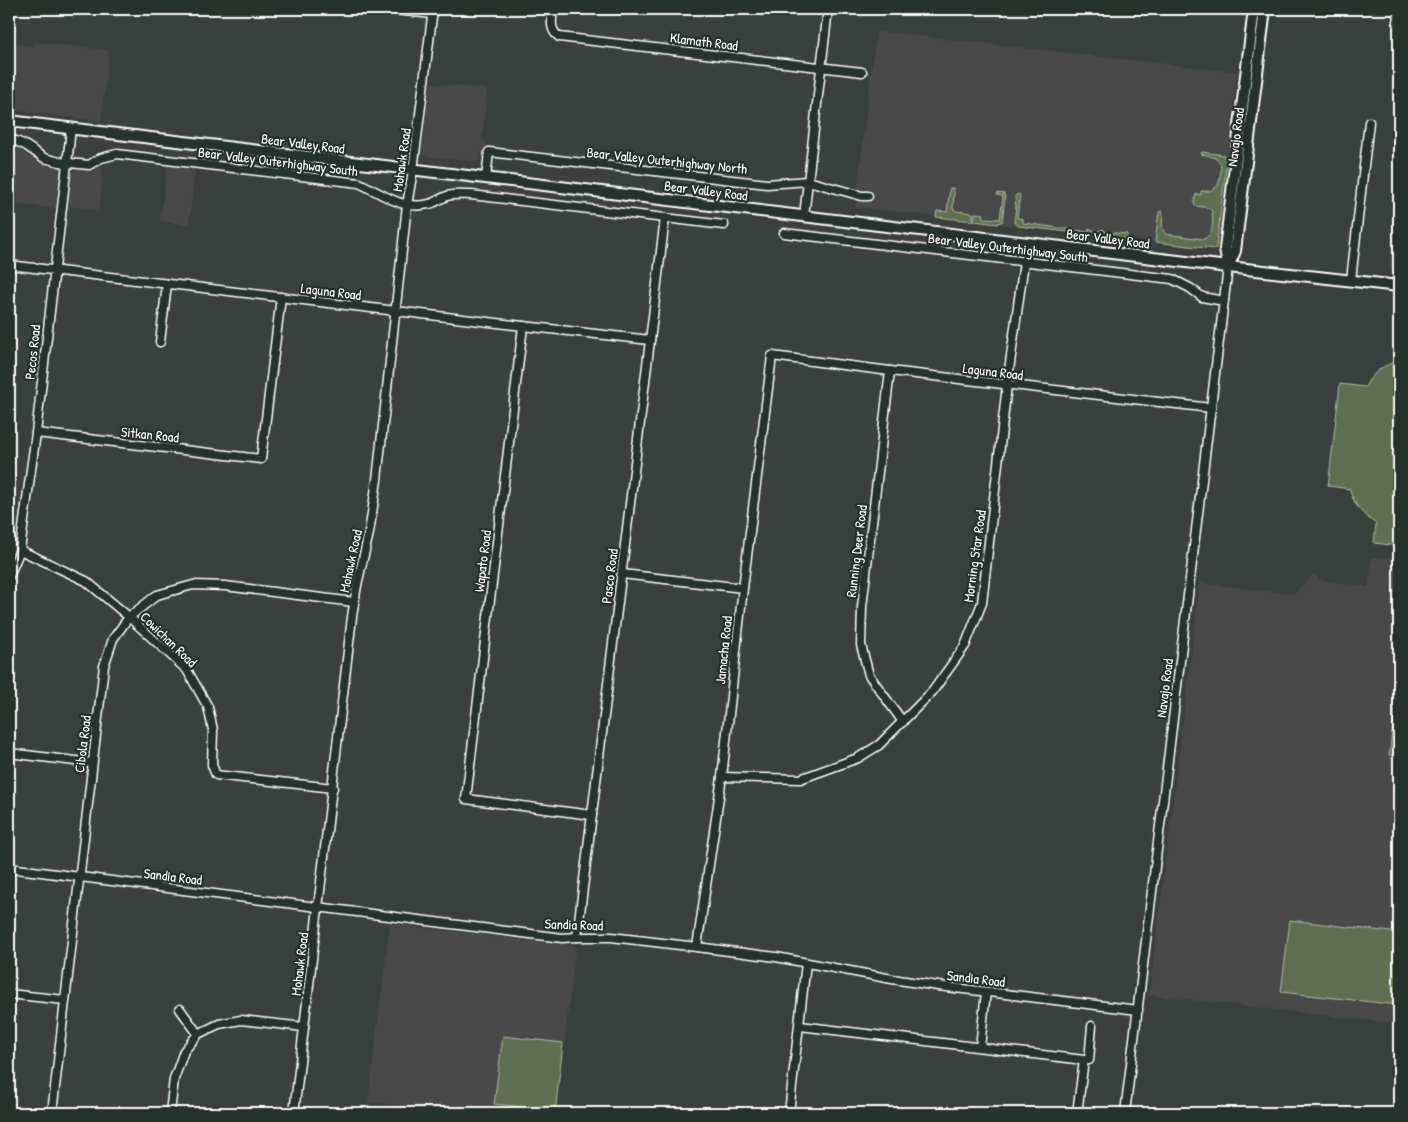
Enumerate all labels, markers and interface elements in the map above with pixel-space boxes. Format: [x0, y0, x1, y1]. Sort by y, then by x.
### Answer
street label: Klamath Road [669, 27, 740, 55]
street label: Navajo Road [1222, 106, 1249, 168]
street label: Mohawk Road [387, 127, 415, 193]
street label: Bear Valley Road [260, 128, 346, 159]
street label: Bear Valley Outerhighway South [197, 142, 359, 181]
street label: Bear Valley Outerhighway North [586, 142, 748, 179]
street label: Bear Valley Road [663, 175, 749, 206]
street label: Bear Valley Road [1065, 223, 1151, 254]
street label: Bear Valley Outerhighway South [927, 228, 1089, 267]
street label: Laguna Road [300, 278, 363, 305]
street label: Pecos Road [20, 323, 44, 380]
street label: Laguna Road [962, 358, 1025, 385]
street label: Sitkan Road [120, 422, 180, 447]
street label: Running Deer Road [841, 503, 872, 598]
street label: Morning Star Road [958, 508, 991, 603]
street label: Mohawk Road [334, 527, 366, 594]
street label: Wapato Road [469, 528, 496, 593]
street label: Pasco Road [596, 547, 622, 604]
street label: Cowichan Road [136, 607, 202, 671]
street label: Jamacha Road [710, 614, 736, 685]
street label: Navajo Road [1151, 657, 1178, 719]
street label: Cibola Road [69, 714, 95, 774]
street label: Sandia Road [143, 863, 204, 889]
street label: Sandia Road [544, 913, 604, 935]
street label: Mohawk Road [286, 931, 312, 997]
street label: Sandia Road [946, 965, 1007, 991]

